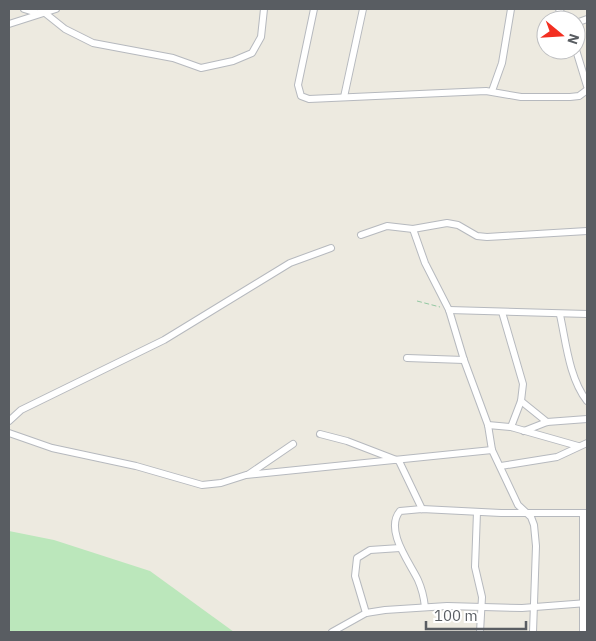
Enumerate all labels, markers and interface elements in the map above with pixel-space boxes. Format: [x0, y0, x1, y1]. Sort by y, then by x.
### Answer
north arrow [536, 10, 586, 60]
text: N [563, 31, 583, 47]
scale bar [426, 598, 526, 630]
text: 100 m [434, 606, 478, 625]

